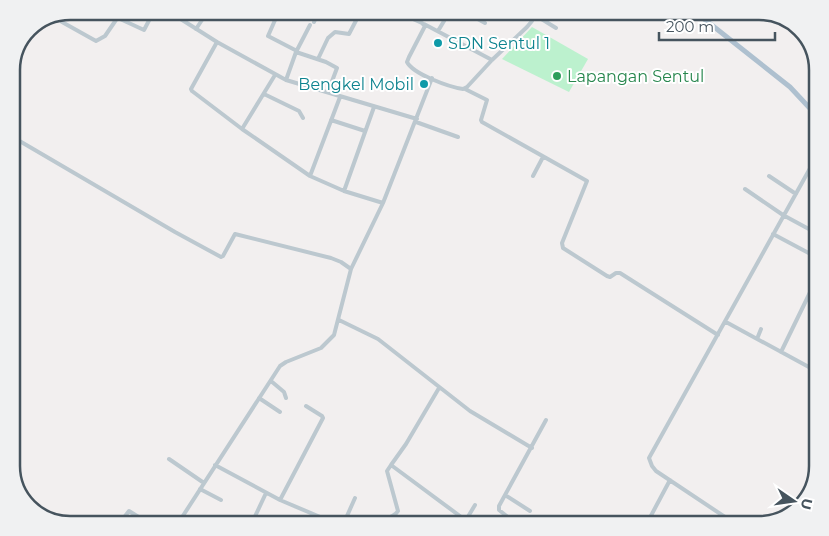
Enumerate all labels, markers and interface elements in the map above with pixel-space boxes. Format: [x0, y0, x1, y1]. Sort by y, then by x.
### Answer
scale bar [659, 10, 775, 42]
text: 200 m [666, 17, 714, 36]
place label: SDN Sentul 1 [448, 34, 550, 53]
marker: SDN Sentul 1 [432, 37, 444, 49]
place label: Lapangan Sentul [567, 67, 704, 86]
marker: Lapangan Sentul [551, 70, 563, 82]
place label: Bengkel Mobil [298, 75, 414, 94]
marker: Bengkel Mobil [418, 78, 430, 90]
north arrow [769, 476, 819, 526]
text: U [797, 497, 817, 511]

